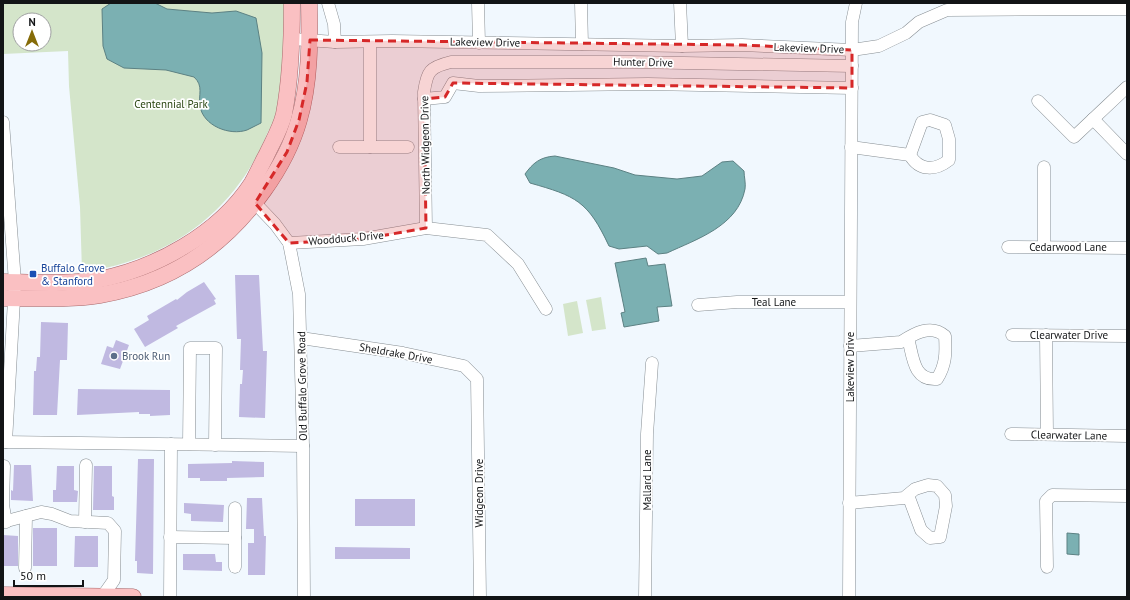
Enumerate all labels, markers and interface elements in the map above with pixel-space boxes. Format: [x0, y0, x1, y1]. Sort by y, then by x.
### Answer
north arrow [12, 12, 52, 52]
text: N [28, 15, 36, 29]
street label: Lakeview Drive [450, 34, 521, 50]
street label: Lakeview Drive [774, 40, 845, 56]
street label: Hunter Drive [613, 54, 673, 70]
street label: North Widgeon Drive [417, 95, 433, 194]
park label: Centennial Park [134, 97, 208, 111]
street label: Woodduck Drive [308, 228, 385, 248]
street label: Cedarwood Lane [1029, 240, 1107, 254]
place label: Buffalo Grove & Stanford [41, 261, 105, 288]
marker: Buffalo Grove & Stanford [28, 269, 38, 279]
street label: Teal Lane [752, 295, 797, 309]
street label: Clearwater Drive [1030, 328, 1109, 342]
street label: Old Buffalo Grove Road [294, 331, 310, 441]
street label: Lakeview Drive [843, 331, 857, 402]
street label: Sheldrake Drive [358, 340, 434, 366]
place label: Brook Run [122, 349, 170, 363]
marker: Brook Run [109, 351, 119, 361]
street label: Clearwater Lane [1031, 427, 1108, 443]
street label: Mallard Lane [640, 449, 654, 511]
street label: Widgeon Drive [472, 458, 486, 527]
scale bar [14, 562, 83, 588]
text: 50 m [20, 568, 46, 583]

